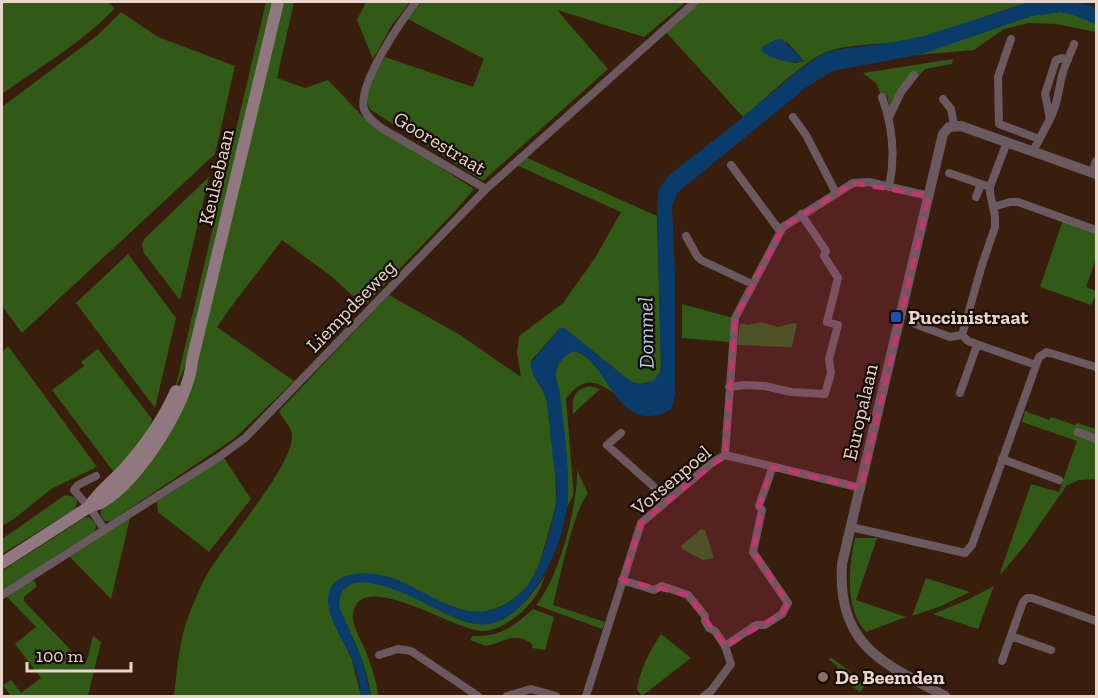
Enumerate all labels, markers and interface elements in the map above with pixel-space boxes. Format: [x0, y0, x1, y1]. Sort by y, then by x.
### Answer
street label: Goorestraat [389, 106, 491, 180]
street label: Keulsebaan [193, 126, 239, 227]
street label: Liempdseweg [301, 255, 401, 357]
water label: Dommel [632, 297, 659, 369]
place label: Puccinistraat [908, 305, 1030, 329]
marker: Puccinistraat [889, 310, 903, 324]
street label: Europalaan [837, 361, 883, 463]
street label: Vorsenpoel [626, 440, 715, 521]
scale bar [27, 635, 130, 673]
text: 100 m [36, 645, 84, 667]
place label: De Beemden [835, 665, 945, 689]
marker: De Beemden [816, 670, 830, 684]

